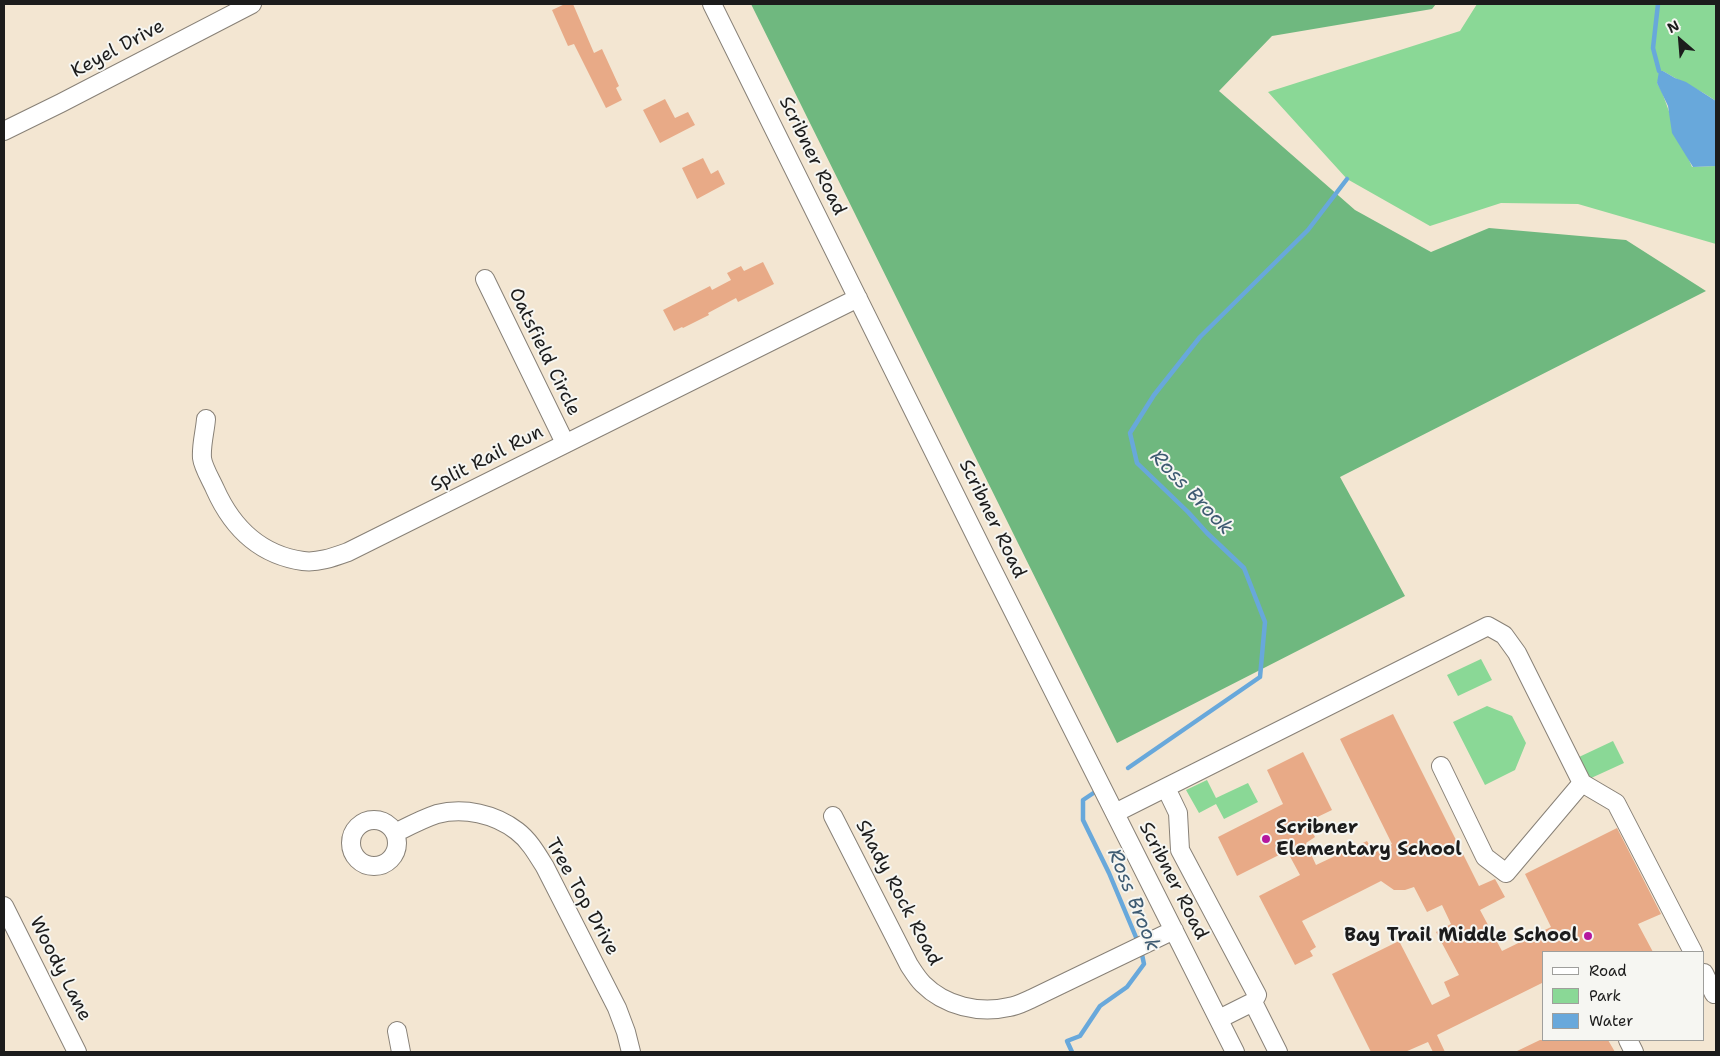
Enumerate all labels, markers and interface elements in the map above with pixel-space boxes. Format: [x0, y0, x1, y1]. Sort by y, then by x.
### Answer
street label: Keyel Drive [67, 15, 169, 83]
north arrow [1655, 15, 1705, 65]
text: N [1664, 16, 1682, 37]
street label: Scribner Road [773, 93, 851, 219]
street label: Oatsfield Circle [503, 284, 585, 420]
street label: Split Rail Run [427, 421, 547, 497]
water label: Ross Brook [1145, 446, 1237, 540]
street label: Scribner Road [953, 456, 1031, 582]
street label: Shady Rock Road [850, 816, 946, 970]
place label: Scribner Elementary School [1276, 817, 1462, 861]
street label: Scribner Road [1134, 818, 1212, 944]
marker: Scribner Elementary School [1260, 833, 1272, 845]
street label: Tree Top Drive [540, 834, 624, 960]
water label: Ross Brook [1102, 845, 1164, 955]
street label: Woody Lane [24, 913, 96, 1025]
place label: Bay Trail Middle School [1344, 925, 1578, 947]
marker: Bay Trail Middle School [1582, 930, 1594, 942]
legend [1542, 951, 1705, 1041]
text: Road [1589, 961, 1627, 981]
text: Park [1589, 986, 1621, 1006]
text: Water [1589, 1011, 1633, 1031]

